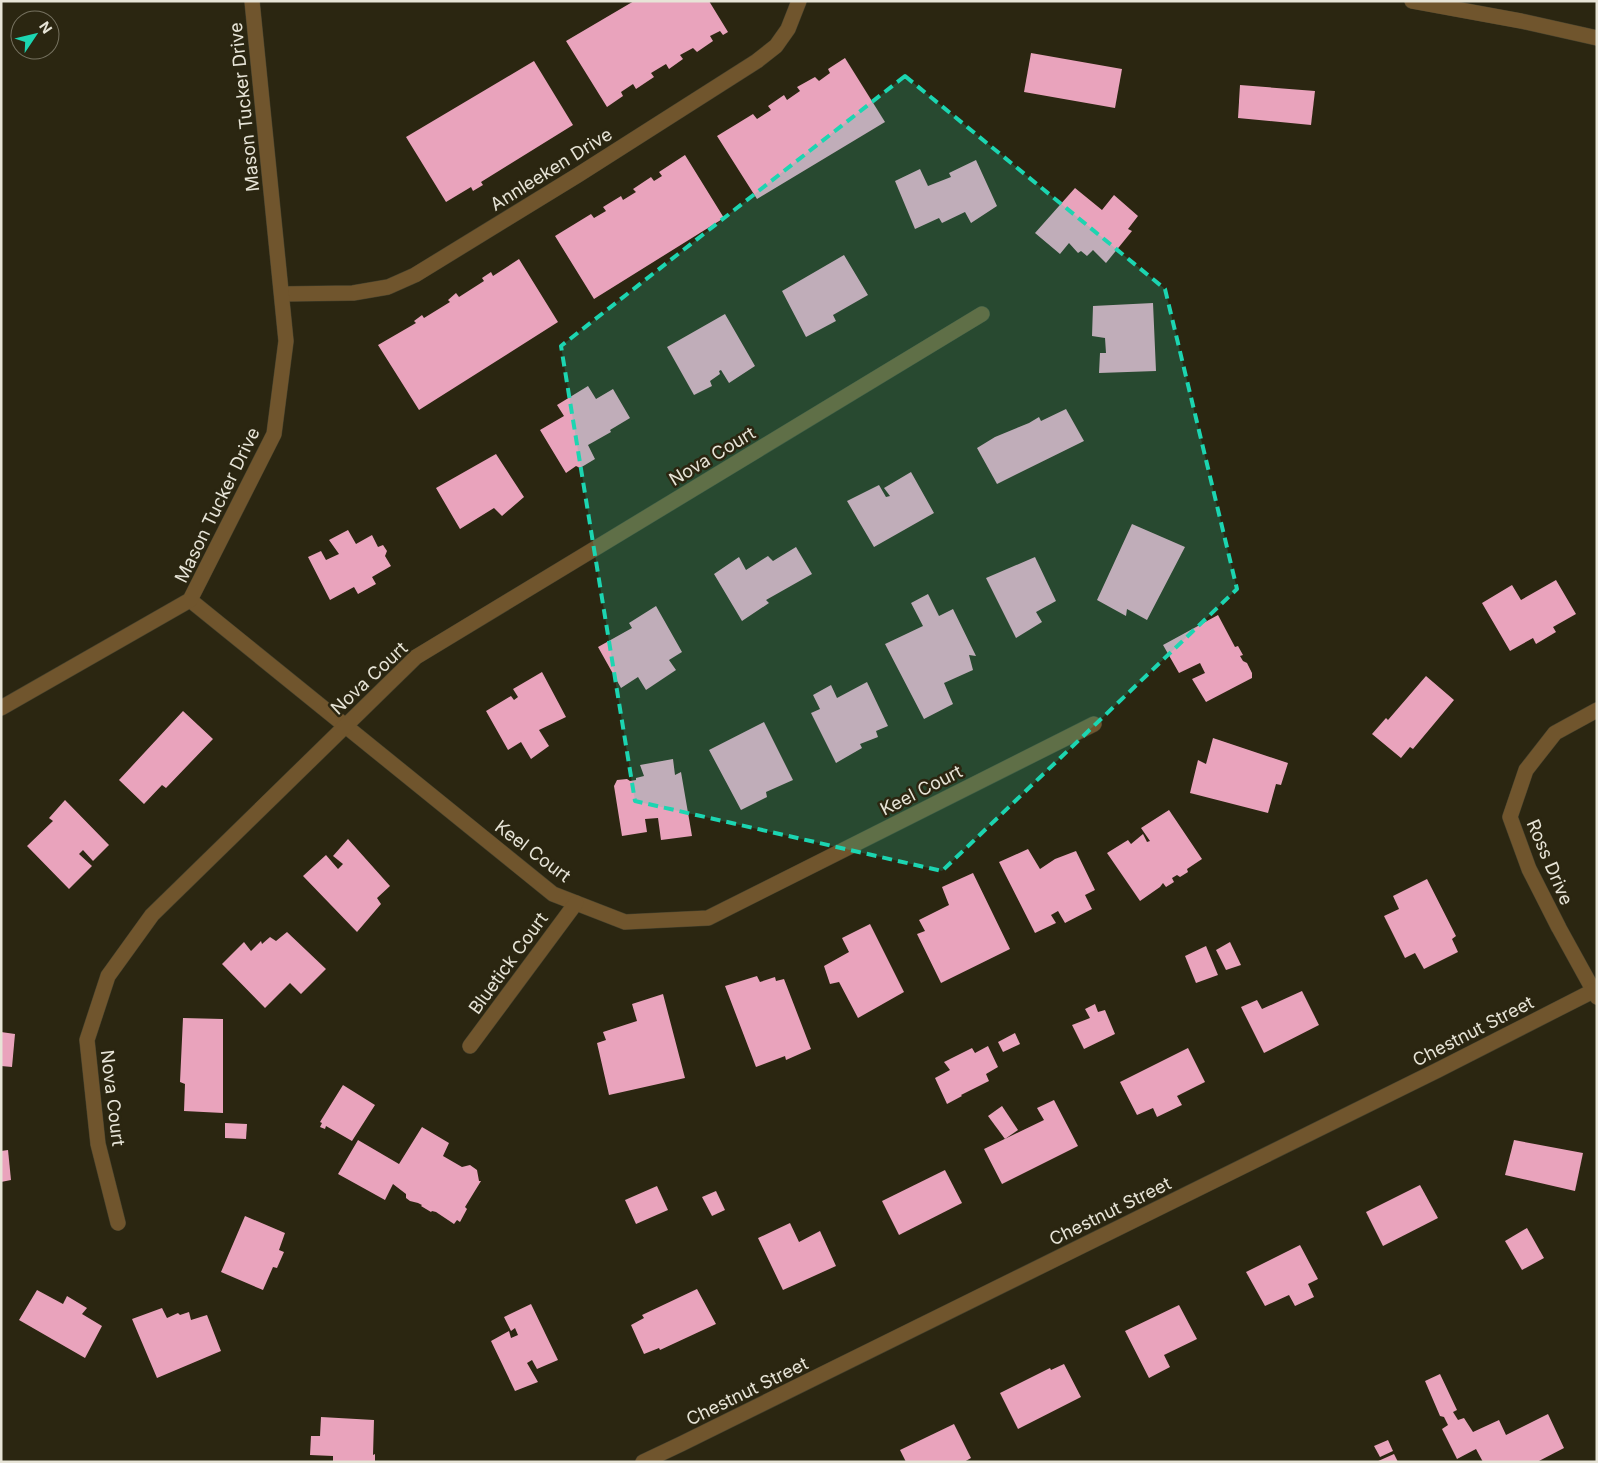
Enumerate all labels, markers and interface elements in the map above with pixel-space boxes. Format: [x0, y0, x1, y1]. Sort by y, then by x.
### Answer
north arrow [10, 10, 60, 60]
text: N [36, 18, 56, 37]
street label: Mason Tucker Drive [225, 21, 263, 193]
street label: Annleeken Drive [486, 123, 616, 215]
street label: Nova Court [665, 422, 759, 490]
street label: Mason Tucker Drive [170, 424, 264, 586]
street label: Nova Court [326, 637, 412, 719]
street label: Keel Court [876, 760, 966, 820]
street label: Keel Court [491, 816, 575, 886]
street label: Ross Drive [1523, 816, 1577, 908]
street label: Bluetick Court [464, 908, 552, 1018]
street label: Chestnut Street [1409, 991, 1537, 1070]
street label: Nova Court [97, 1049, 129, 1147]
street label: Chestnut Street [1046, 1172, 1174, 1250]
street label: Chestnut Street [683, 1352, 811, 1430]

